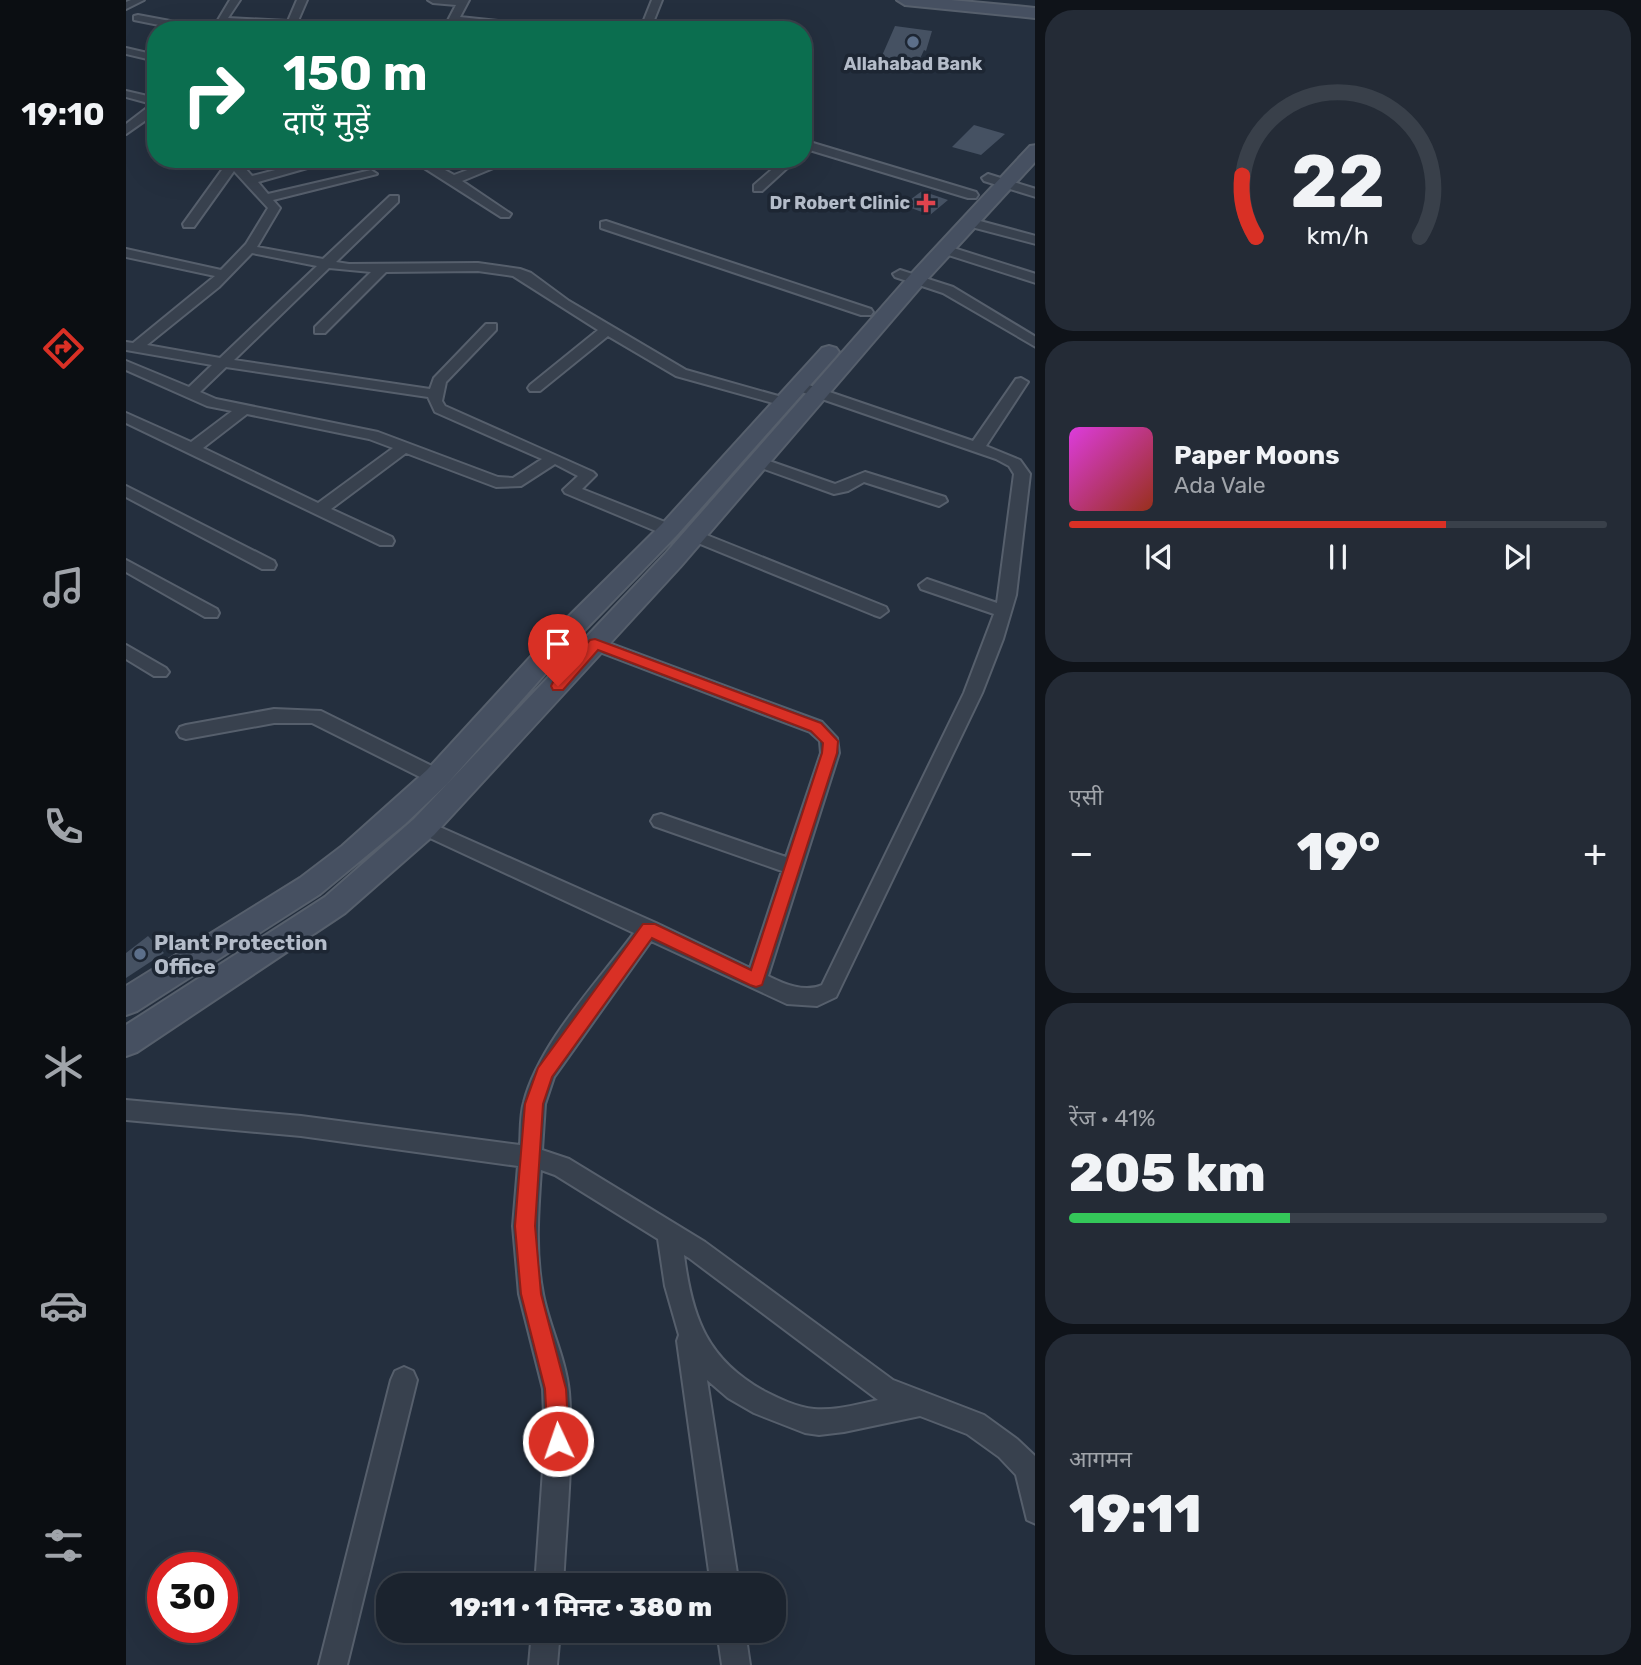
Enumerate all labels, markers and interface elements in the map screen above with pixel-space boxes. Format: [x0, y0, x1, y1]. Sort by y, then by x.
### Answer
marker: Allahabad Bank [905, 34, 921, 50]
text: 150 m [283, 44, 428, 102]
icon: right [168, 49, 259, 140]
place label: Allahabad Bank [844, 53, 983, 75]
text: 19:10 [21, 95, 105, 133]
text: दाएँ मुड़ें [283, 103, 370, 141]
text: 22 [1291, 139, 1385, 225]
place label: Dr Robert Clinic [769, 192, 910, 214]
marker: Dr Robert Clinic [916, 193, 936, 213]
text: km/h [1307, 220, 1369, 249]
icon: directions [39, 324, 88, 373]
text: Paper Moons [1174, 440, 1340, 471]
text: Ada Vale [1174, 471, 1266, 499]
icon: previous [1140, 538, 1178, 576]
icon: pause [1319, 538, 1357, 576]
icon: next [1498, 538, 1536, 576]
icon: music [39, 563, 88, 612]
pin [528, 614, 588, 686]
icon: arrive [539, 625, 577, 663]
text: एसी [1069, 783, 1103, 811]
icon: phone [39, 802, 88, 851]
text: 19° [1297, 821, 1380, 883]
text: − [1069, 830, 1094, 876]
text: + [1583, 830, 1607, 876]
place label: Plant Protection Office [154, 930, 328, 979]
marker: Plant Protection Office [132, 946, 148, 962]
icon: climate [39, 1042, 88, 1091]
text: रेंज · 41% [1069, 1104, 1156, 1132]
text: 205 km [1069, 1142, 1266, 1204]
icon: car [39, 1281, 88, 1330]
position arrow [521, 1404, 595, 1478]
text: आगमन [1069, 1445, 1132, 1473]
text: 19:11 [1069, 1483, 1202, 1545]
icon: filters [39, 1521, 88, 1570]
speed limit sign: 30 [147, 1552, 238, 1643]
text: 19:11 · 1 मिनट · 380 m [450, 1592, 712, 1623]

